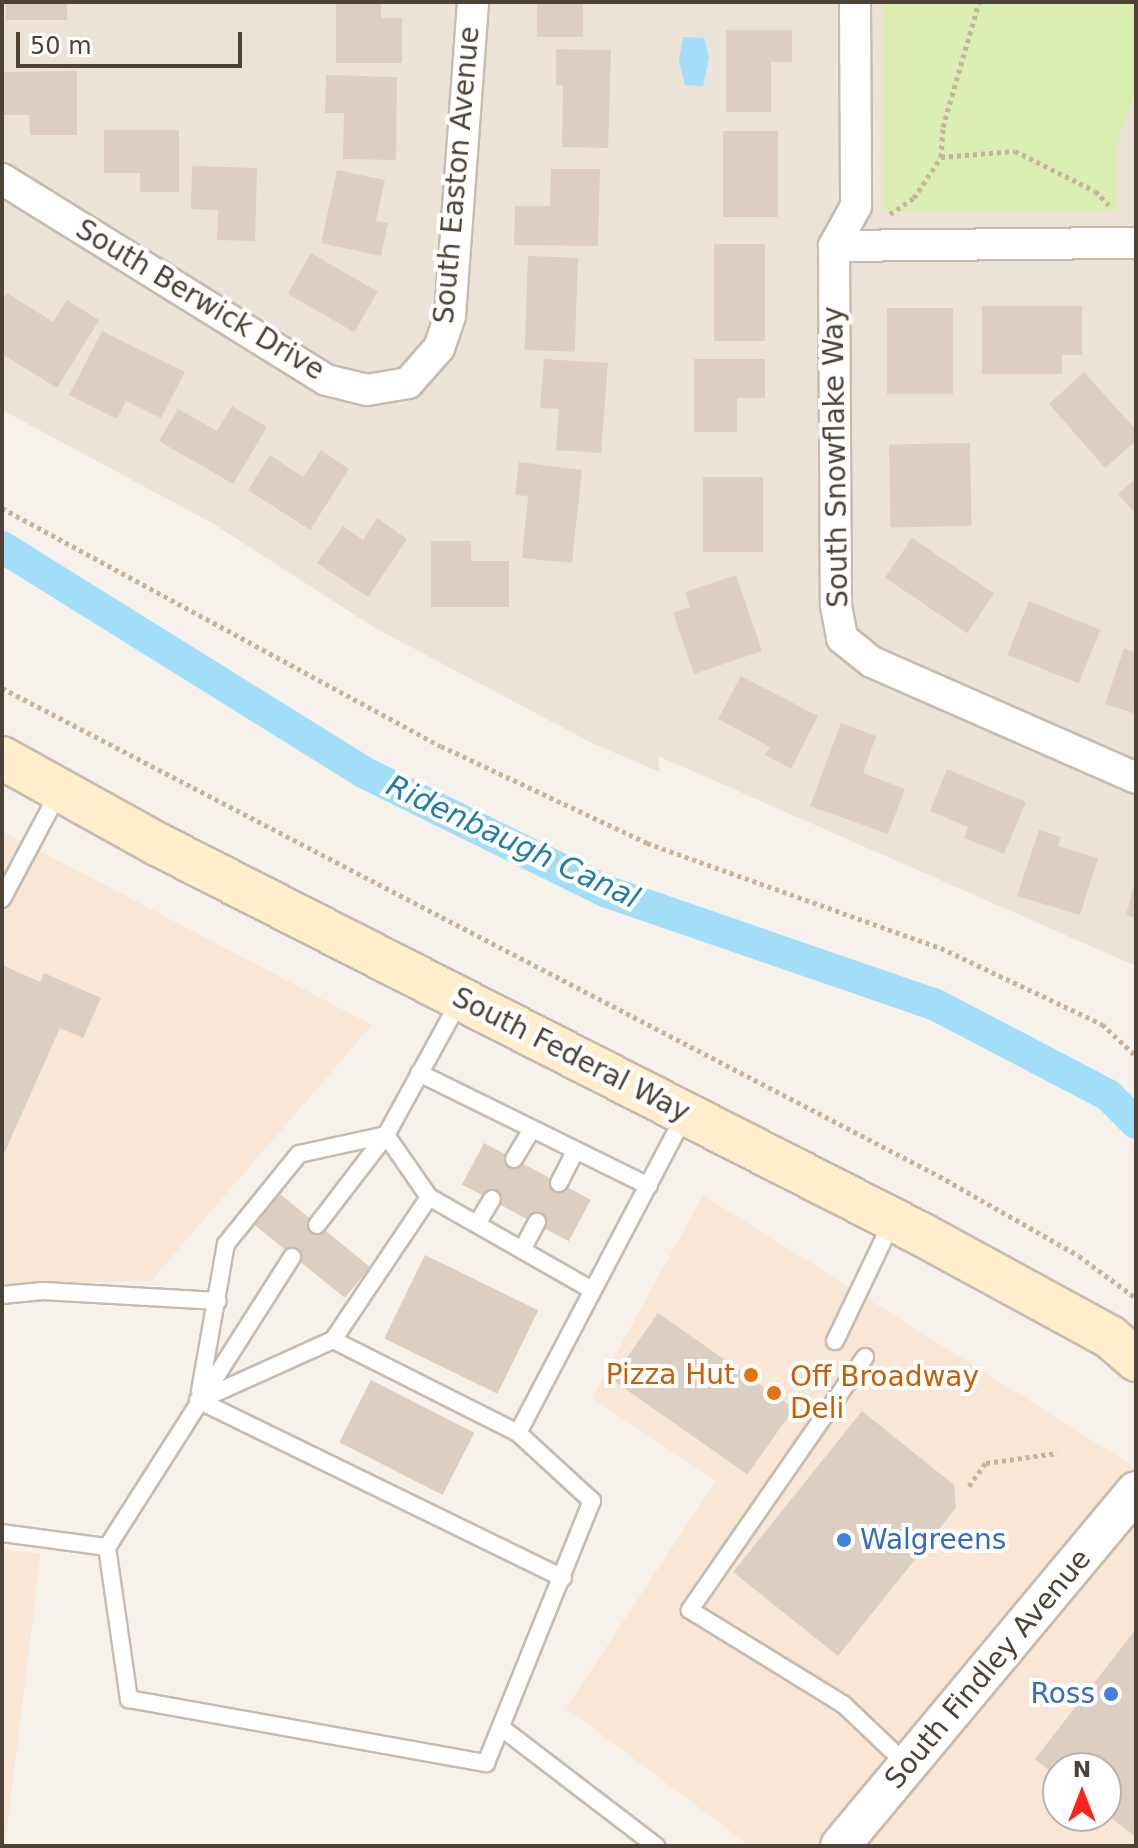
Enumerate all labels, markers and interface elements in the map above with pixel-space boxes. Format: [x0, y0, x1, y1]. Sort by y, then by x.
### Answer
scale bar [20, 16, 246, 66]
street label: South Easton Avenue [427, 25, 487, 325]
text: 50 m [30, 32, 92, 60]
street label: South Berwick Drive [70, 212, 330, 388]
street label: South Snowflake Way [817, 306, 855, 608]
water label: Ridenbaugh Canal [381, 768, 645, 916]
street label: South Federal Way [447, 981, 695, 1129]
place label: Pizza Hut [606, 1358, 735, 1392]
place label: Off Broadway Deli [790, 1360, 979, 1426]
marker: Pizza Hut [742, 1366, 760, 1384]
marker: Off Broadway Deli [765, 1384, 783, 1402]
place label: Walgreens [860, 1523, 1006, 1557]
marker: Walgreens [835, 1531, 853, 1549]
street label: South Findley Avenue [878, 1542, 1098, 1796]
place label: Ross [1030, 1677, 1095, 1711]
marker: Ross [1102, 1685, 1120, 1703]
north arrow [1042, 1752, 1122, 1832]
text: N [1073, 1757, 1091, 1782]

